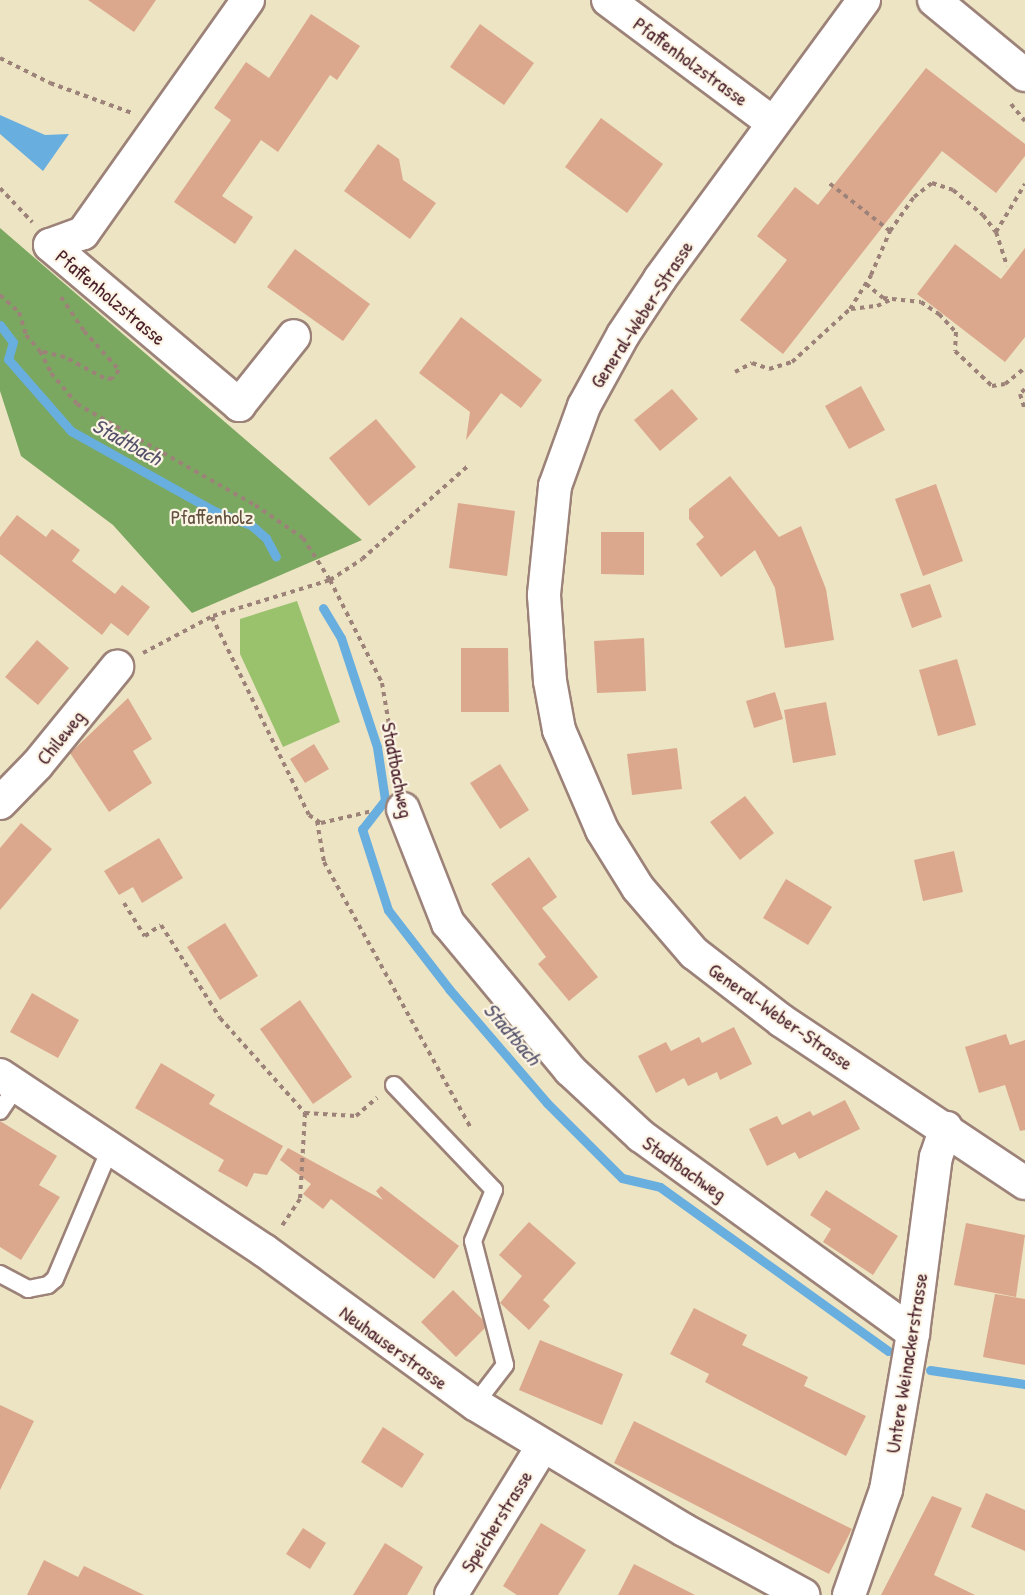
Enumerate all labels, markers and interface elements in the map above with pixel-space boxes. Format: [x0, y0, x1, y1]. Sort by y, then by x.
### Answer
street label: Pfaffenholzstrasse [629, 11, 753, 111]
street label: General-Weber-Strasse [584, 236, 698, 392]
street label: Pfaffenholzstrasse [51, 244, 171, 350]
water label: Stadtbach [88, 413, 166, 471]
park label: Pfaffenholz [171, 504, 253, 528]
street label: Chileweg [31, 705, 89, 769]
street label: Stadtbachweg [377, 720, 419, 820]
street label: General-Weber-Strasse [704, 957, 858, 1075]
water label: Stadtbach [478, 998, 546, 1070]
street label: Stadtbachweg [638, 1130, 732, 1206]
street label: Untere Weinackerstrasse [880, 1271, 932, 1455]
street label: Neuhauserstrasse [335, 1300, 453, 1394]
street label: Speicherstrasse [455, 1466, 537, 1576]

